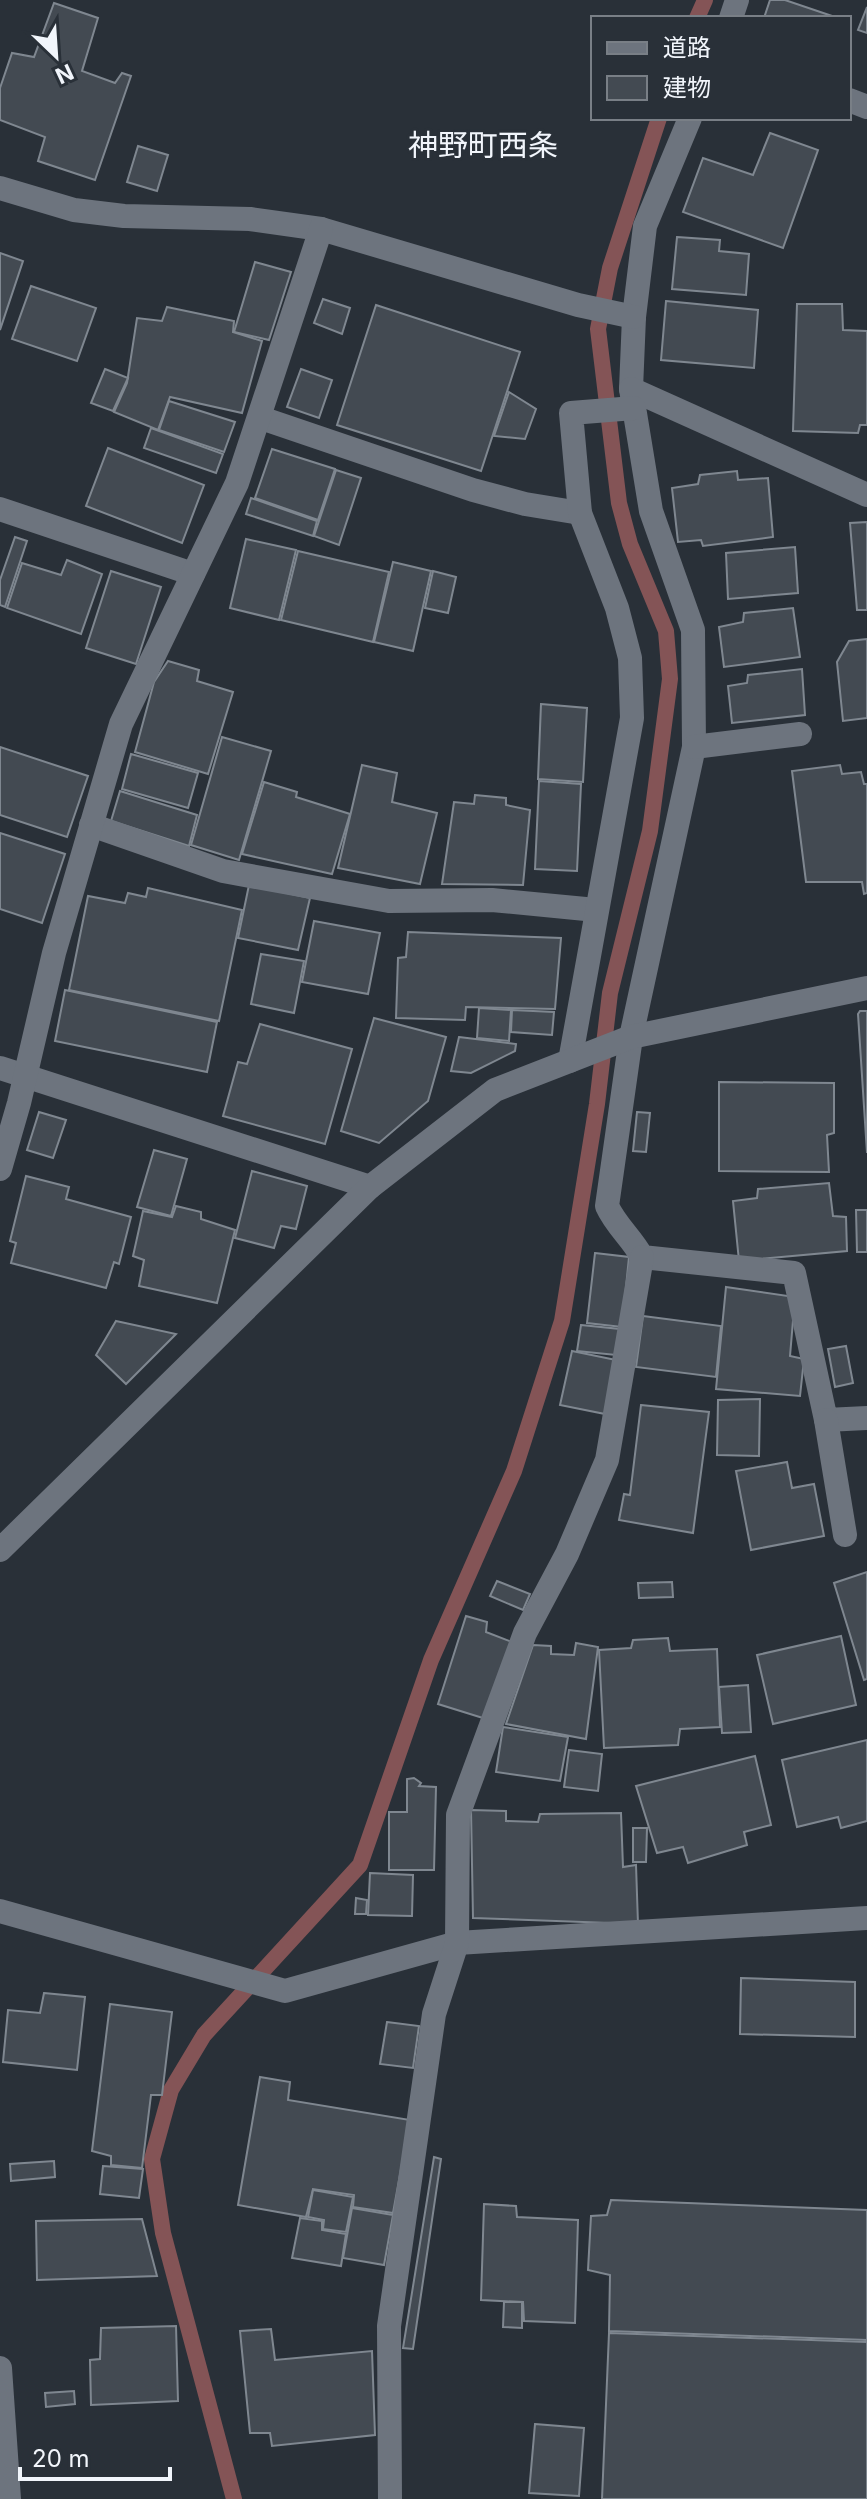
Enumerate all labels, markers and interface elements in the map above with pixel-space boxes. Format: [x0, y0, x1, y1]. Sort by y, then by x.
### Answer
north arrow [16, 16, 96, 96]
legend [591, 16, 851, 120]
text: 道路 [663, 33, 711, 62]
text: N [51, 59, 78, 89]
text: 建物 [663, 73, 711, 102]
district label: 神野町西条 [408, 127, 558, 163]
scale bar [20, 2431, 170, 2481]
text: 20 m [32, 2444, 90, 2473]

